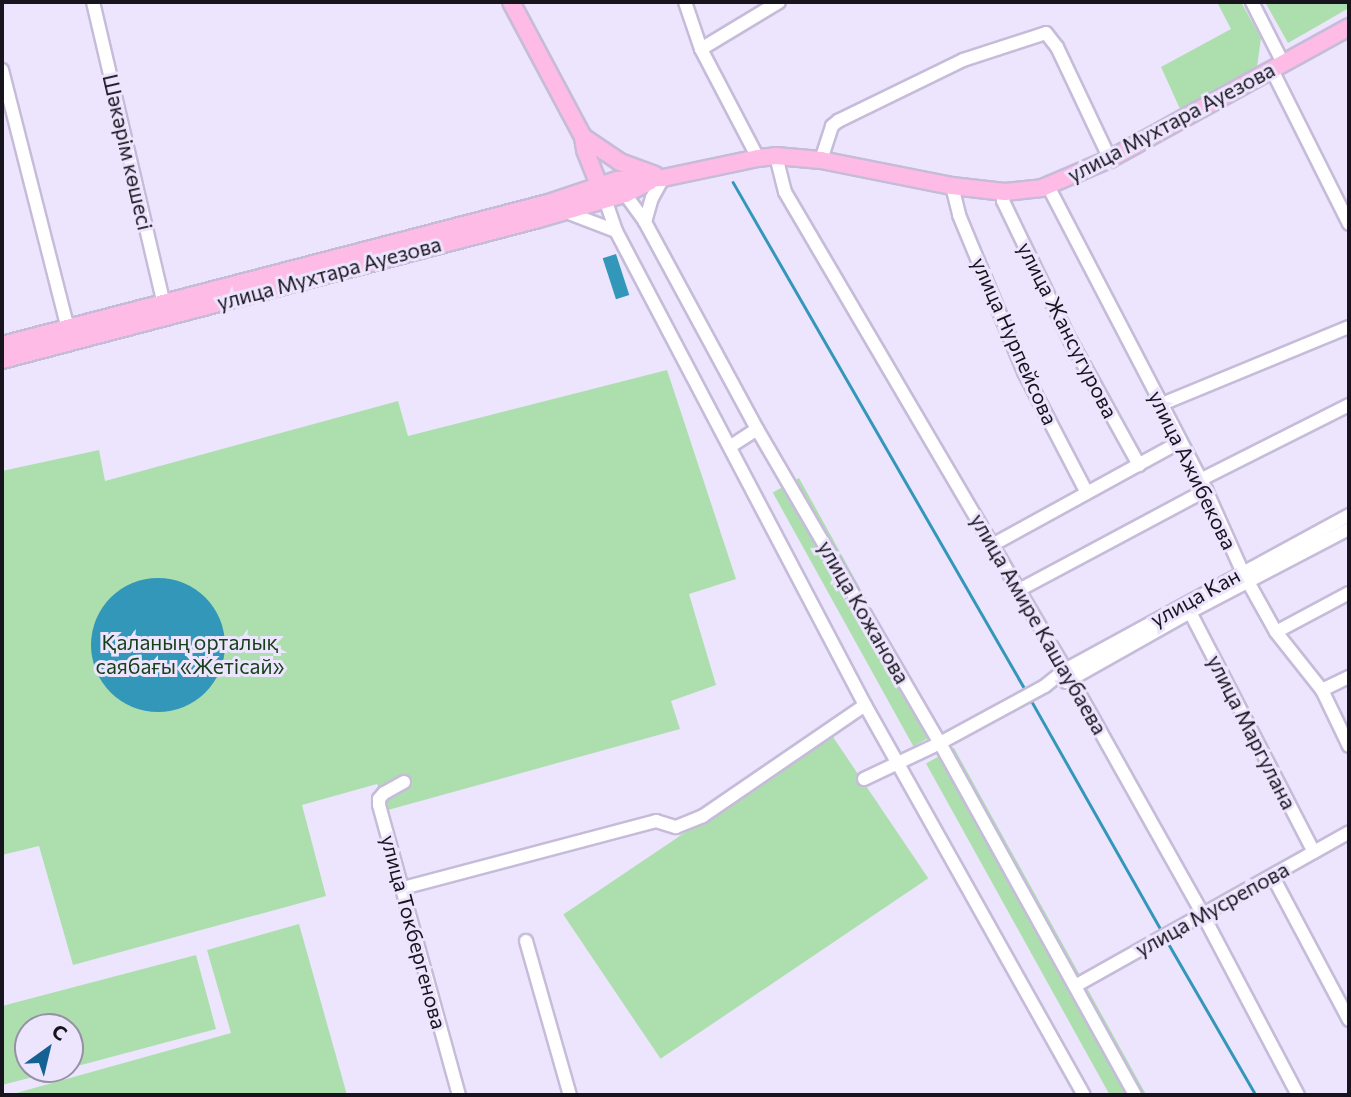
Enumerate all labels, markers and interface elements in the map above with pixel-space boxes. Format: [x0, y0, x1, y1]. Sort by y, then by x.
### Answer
street label: улица Мухтара Ауезова [1063, 57, 1279, 187]
street label: Шәкәрім көшесі [98, 71, 158, 233]
street label: улица Мухтара Ауезова [214, 231, 444, 315]
street label: улица Жансугурова [1013, 238, 1123, 422]
street label: улица Нурпейсова [967, 253, 1063, 429]
street label: улица Ажибекова [1144, 386, 1242, 554]
street label: улица Амире Кашаубаева [965, 509, 1113, 739]
street label: улица Кожанова [813, 536, 915, 688]
street label: улица Кан [1146, 562, 1244, 632]
park label: Қаланың орталық саябағы «Жетісай» [96, 629, 284, 679]
street label: улица Маргулана [1202, 651, 1302, 813]
street label: улица Токбергенова [376, 832, 452, 1032]
street label: улица Мусрепова [1131, 856, 1293, 962]
north arrow [14, 1013, 84, 1083]
text: С [48, 1019, 72, 1045]

